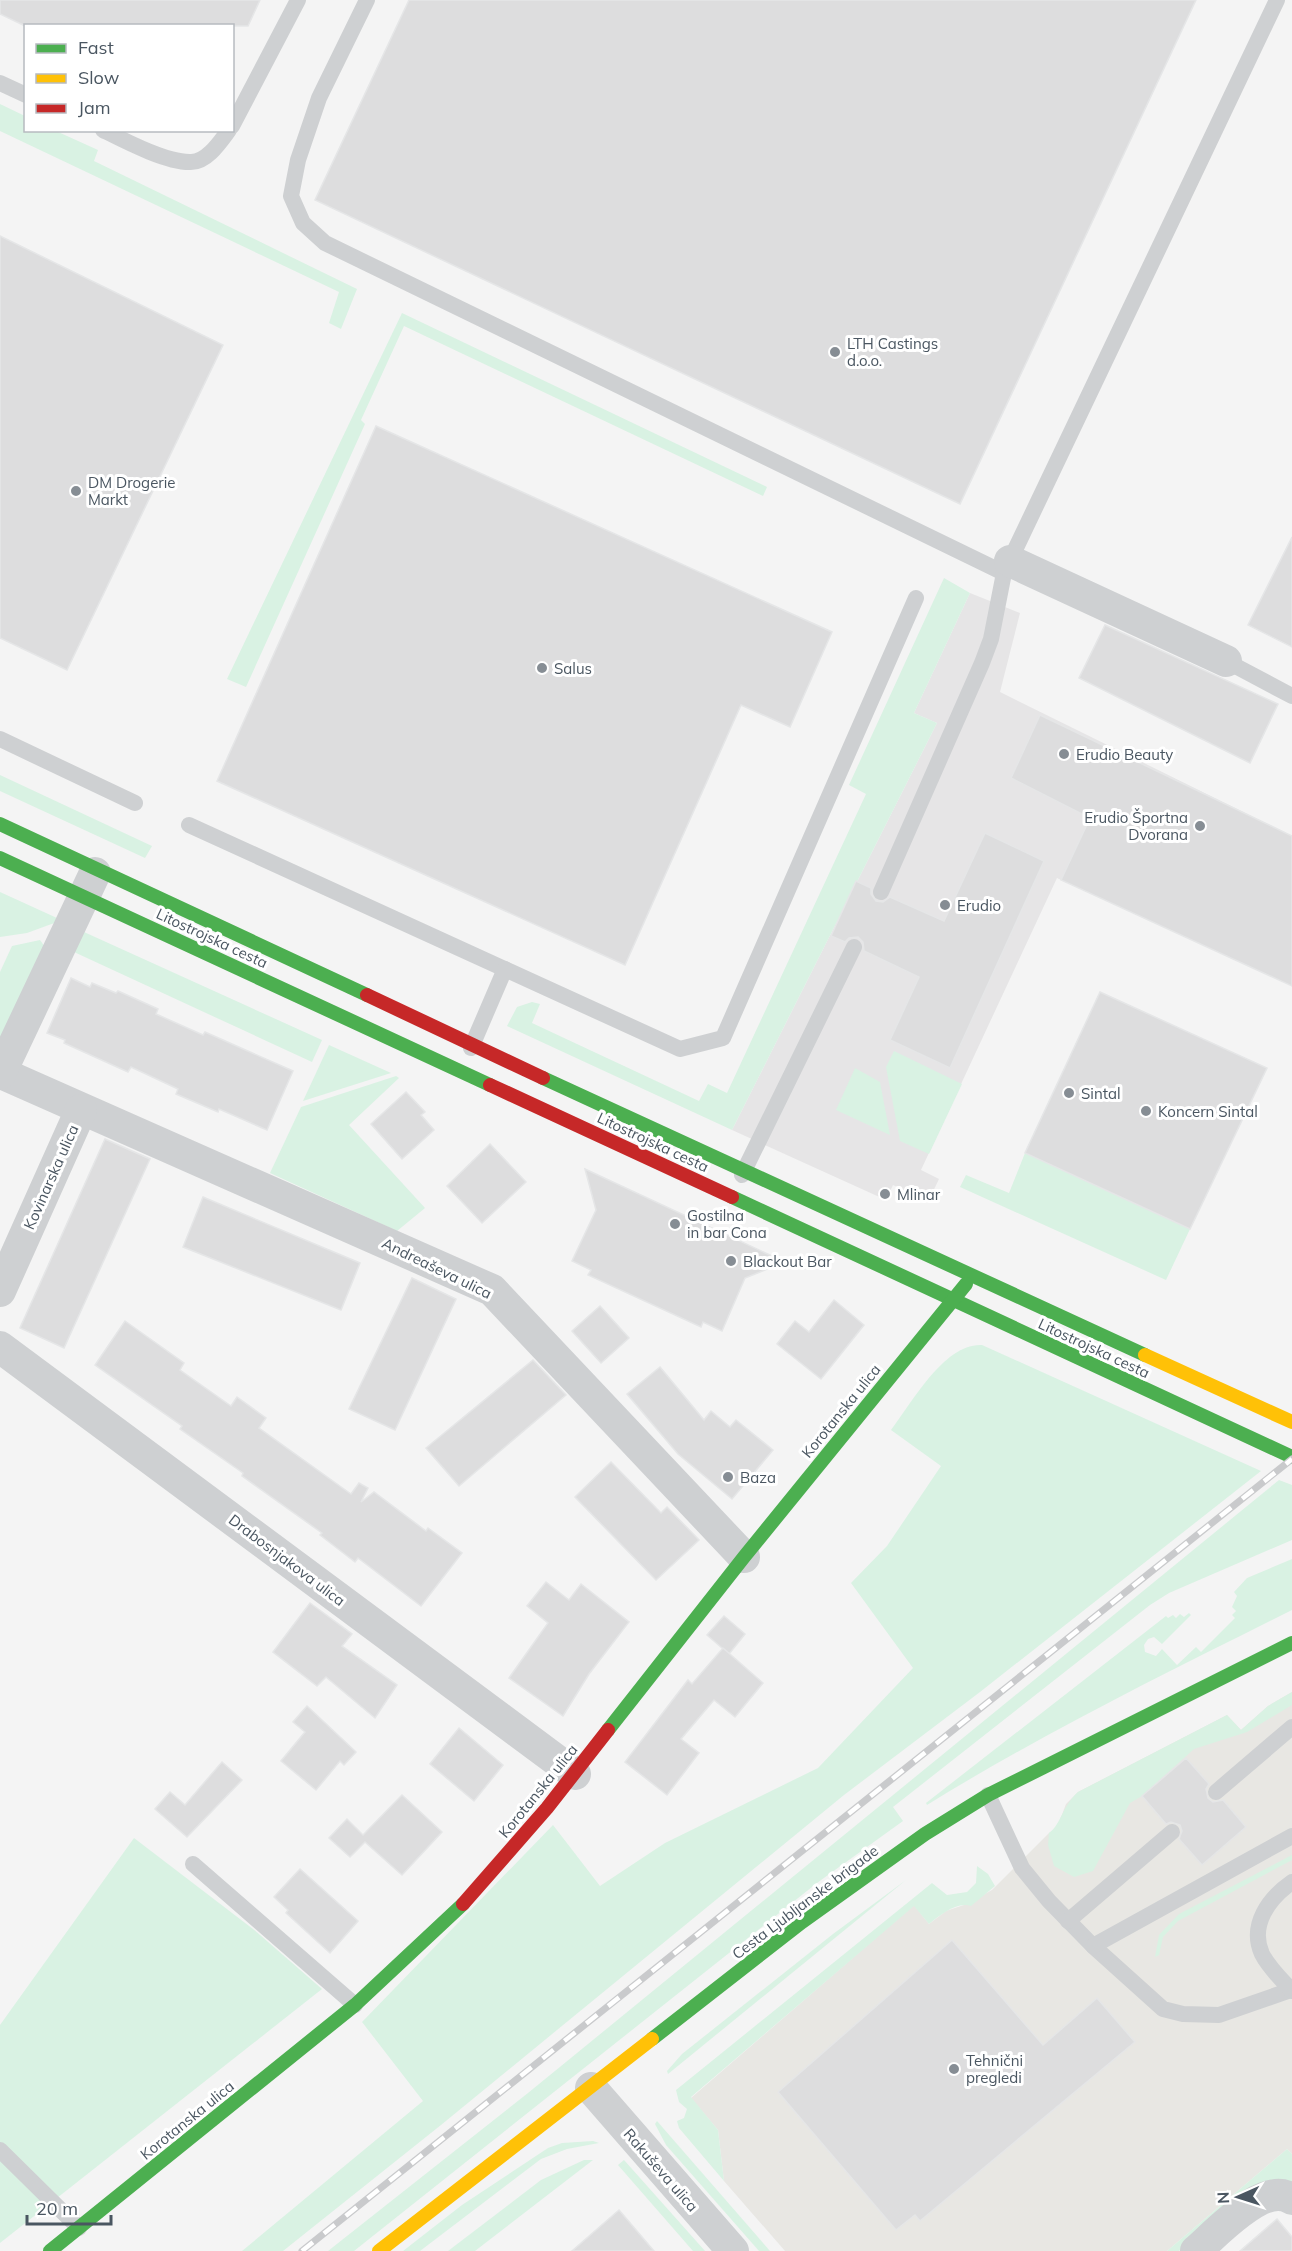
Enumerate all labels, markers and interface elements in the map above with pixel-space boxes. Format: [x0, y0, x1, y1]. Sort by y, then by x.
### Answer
legend [24, 24, 234, 132]
text: Fast [78, 36, 114, 59]
text: Slow [78, 66, 120, 89]
text: Jam [78, 96, 111, 119]
place label: LTH Castings d.o.o. [847, 334, 938, 370]
marker: LTH Castings d.o.o. [828, 345, 842, 359]
place label: DM Drogerie Markt [88, 473, 176, 509]
marker: DM Drogerie Markt [69, 484, 83, 498]
place label: Salus [554, 659, 592, 678]
marker: Salus [535, 661, 549, 675]
place label: Erudio Beauty [1076, 745, 1173, 764]
marker: Erudio Beauty [1057, 747, 1071, 761]
place label: Erudio Športna Dvorana [1084, 808, 1188, 844]
marker: Erudio Športna Dvorana [1193, 819, 1207, 833]
place label: Erudio [957, 896, 1001, 915]
marker: Erudio [938, 898, 952, 912]
street label: Litostrojska cesta [153, 904, 271, 972]
place label: Sintal [1081, 1084, 1121, 1103]
marker: Sintal [1062, 1086, 1076, 1100]
place label: Koncern Sintal [1158, 1102, 1258, 1121]
marker: Koncern Sintal [1139, 1104, 1153, 1118]
street label: Litostrojska cesta [594, 1108, 712, 1176]
street label: Kovinarska ulica [19, 1122, 83, 1232]
place label: Mlinar [897, 1185, 941, 1204]
marker: Mlinar [878, 1187, 892, 1201]
place label: Gostilna in bar Cona [687, 1206, 767, 1242]
marker: Gostilna in bar Cona [668, 1217, 682, 1231]
street label: Andreaševa ulica [379, 1233, 495, 1303]
place label: Blackout Bar [743, 1252, 832, 1271]
marker: Blackout Bar [724, 1254, 738, 1268]
street label: Litostrojska cesta [1035, 1314, 1153, 1382]
street label: Korotanska ulica [797, 1360, 885, 1462]
place label: Baza [740, 1468, 776, 1487]
marker: Baza [721, 1470, 735, 1484]
street label: Drabosnjakova ulica [225, 1510, 349, 1610]
street label: Korotanska ulica [494, 1740, 582, 1842]
street label: Cesta Ljubljanske brigade [728, 1841, 882, 1963]
place label: Tehnični pregledi [966, 2051, 1023, 2087]
marker: Tehnični pregledi [947, 2062, 961, 2076]
street label: Korotanska ulica [136, 2076, 238, 2164]
street label: Rakuševa ulica [620, 2124, 702, 2216]
north arrow [1208, 2167, 1268, 2227]
scale bar [27, 2188, 111, 2226]
text: N [1213, 2191, 1233, 2204]
text: 20 m [36, 2197, 78, 2220]

